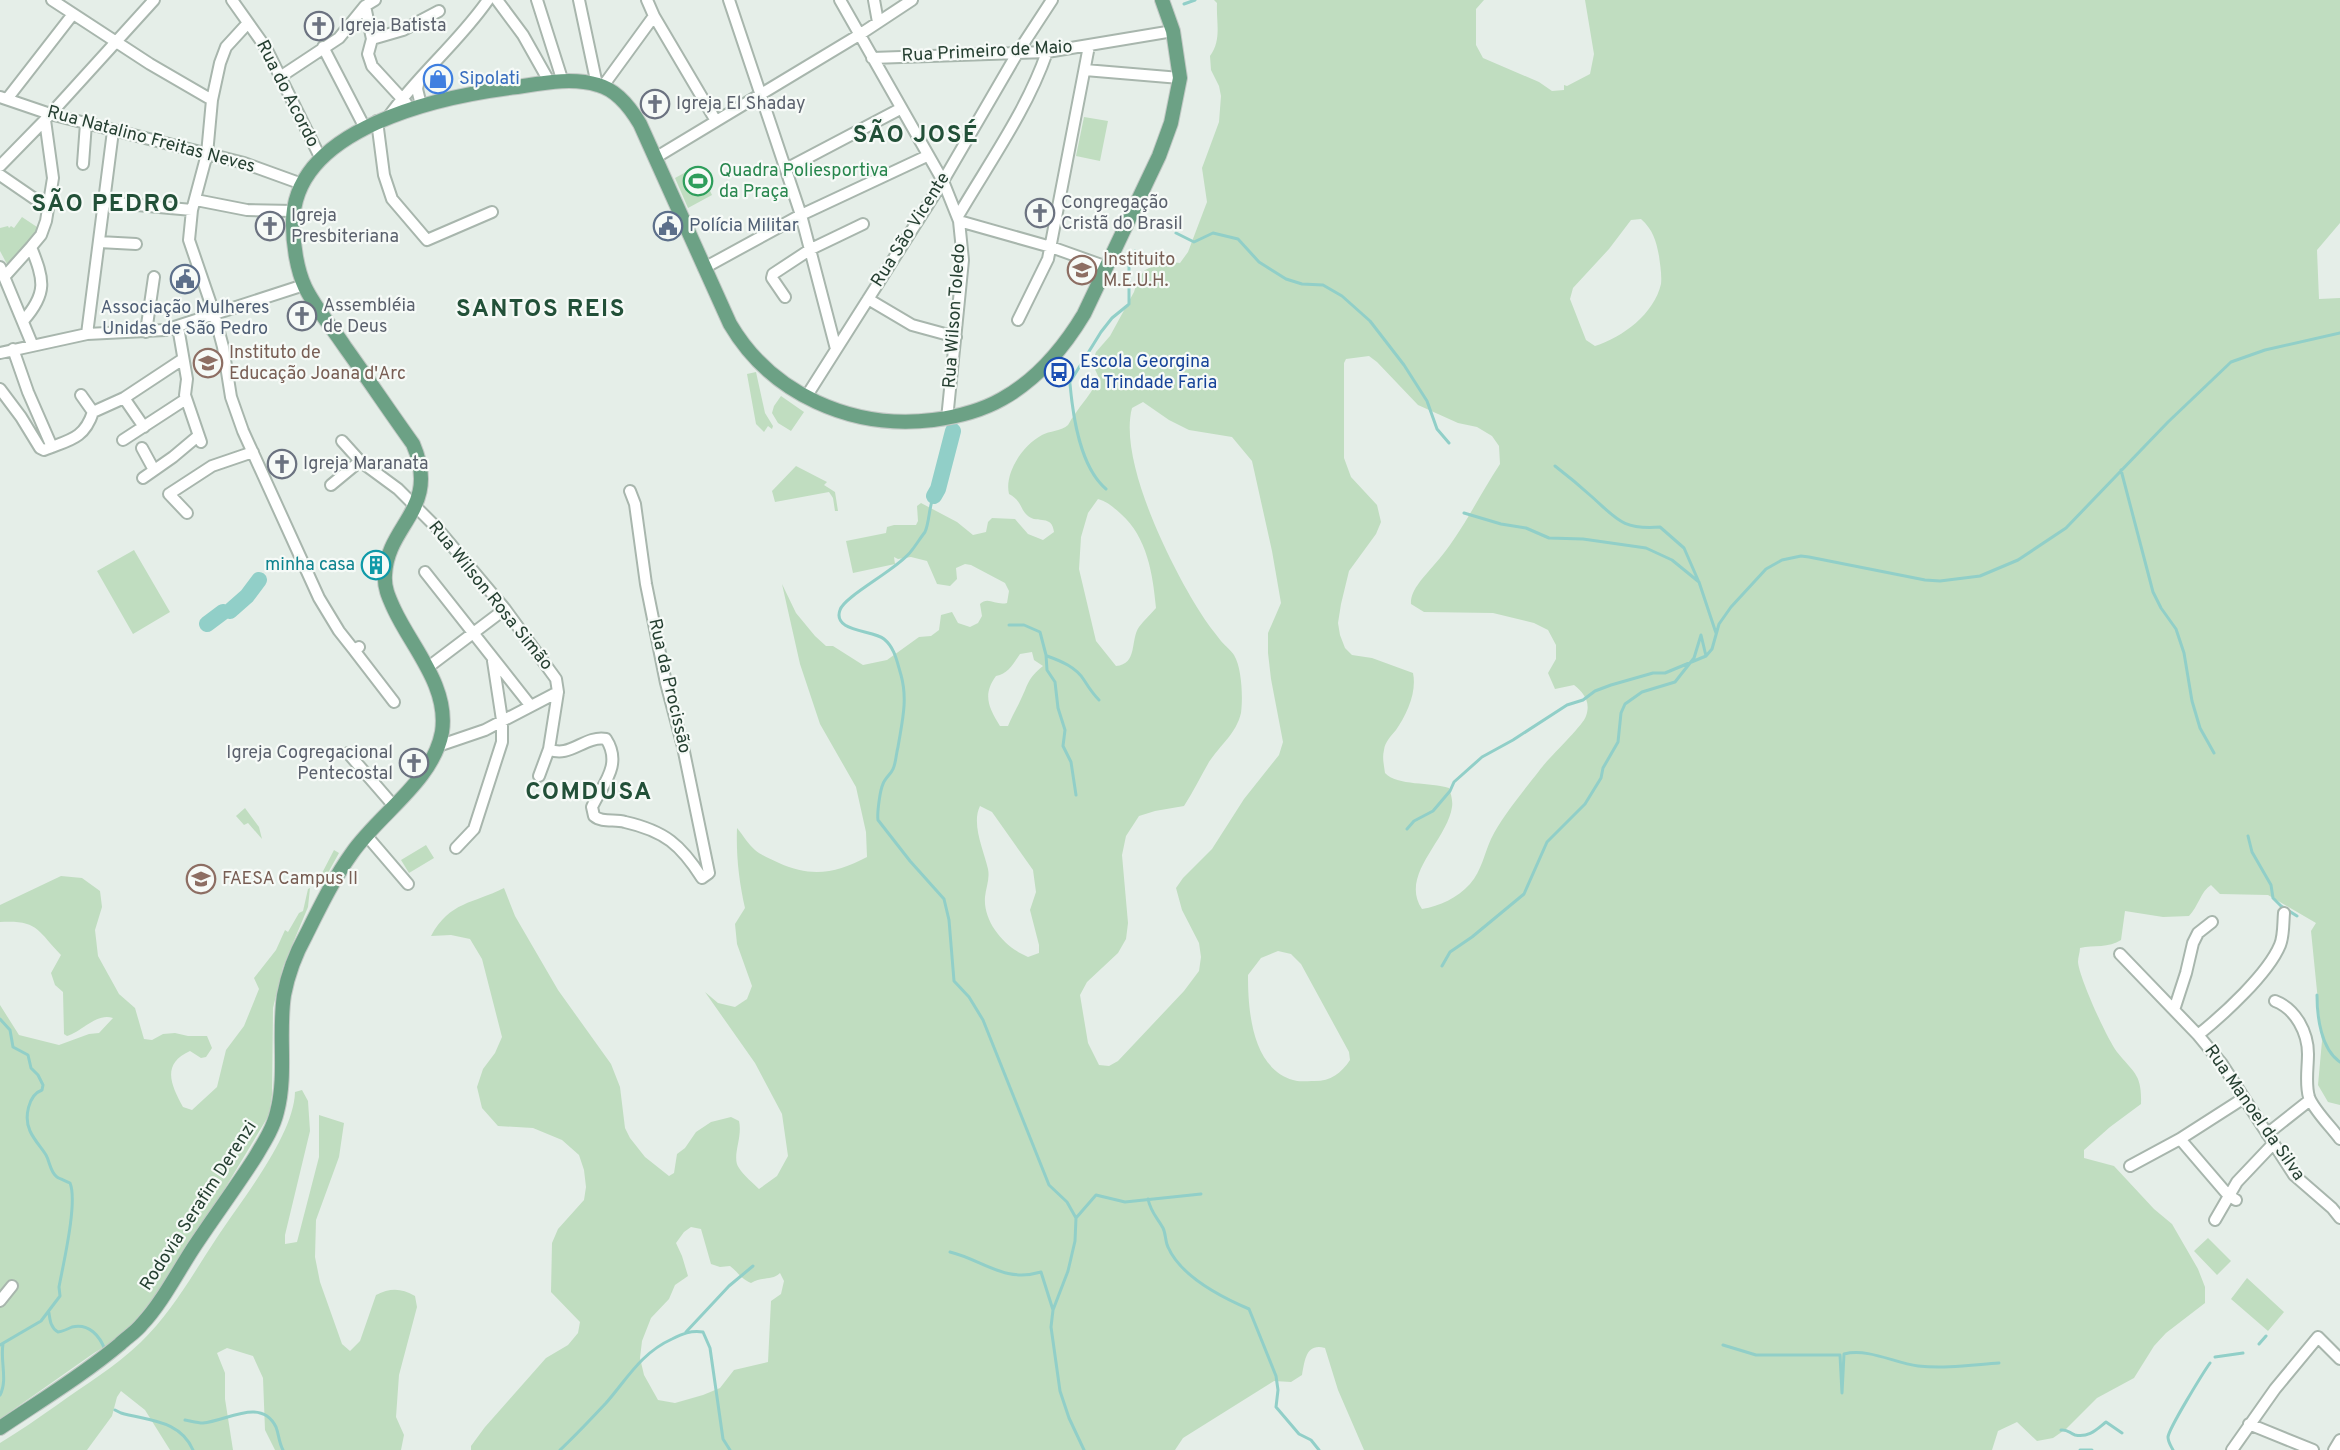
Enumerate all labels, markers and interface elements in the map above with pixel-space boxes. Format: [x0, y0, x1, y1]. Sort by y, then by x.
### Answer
church icon: Igreja Batista [303, 10, 335, 42]
place label: Igreja Batista [340, 15, 446, 38]
street label: Rua Primeiro de Maio [901, 36, 1073, 68]
street label: Rua do Acordo [250, 37, 324, 151]
shop icon: Sipolati [422, 63, 454, 95]
place label: Sipolati [459, 68, 520, 91]
church icon: Igreja El Shaday [639, 88, 671, 120]
place label: Igreja El Shaday [676, 93, 805, 116]
street label: Rua Natalino Freitas Neves [44, 101, 258, 179]
district label: SÃO JOSÉ [853, 119, 979, 151]
place label: Quadra Poliesportiva da Praça [719, 160, 888, 204]
sports icon: Quadra Poliesportiva da Praça [682, 165, 714, 197]
street label: Rua São Vicente [867, 168, 955, 292]
district label: SÃO PEDRO [32, 188, 180, 220]
place label: Congregação Cristã do Brasil [1061, 192, 1183, 236]
church icon: Congregação Cristã do Brasil [1024, 197, 1056, 229]
place label: Igreja Presbiteriana [291, 205, 399, 249]
church icon: Igreja Presbiteriana [254, 210, 286, 242]
public building icon: Polícia Militar [652, 210, 684, 242]
place label: Polícia Militar [689, 215, 799, 238]
street label: Rua Wilson Toledo [938, 243, 972, 389]
place label: Instituito M.E.U.H. [1103, 249, 1175, 293]
school or university icon: Instituito M.E.U.H. [1066, 254, 1098, 286]
public building icon: Associação Mulheres Unidas de São Pedro [169, 263, 201, 295]
place label: Assembléia de Deus [323, 295, 416, 339]
district label: SANTOS REIS [456, 295, 626, 325]
place label: Associação Mulheres Unidas de São Pedro [100, 297, 270, 341]
church icon: Assembléia de Deus [286, 300, 318, 332]
place label: Instituto de Educação Joana d'Arc [229, 342, 406, 386]
school or university icon: Instituto de Educação Joana d'Arc [192, 347, 224, 379]
place label: Escola Georgina da Trindade Faria [1080, 351, 1217, 395]
bus stop icon: Escola Georgina da Trindade Faria [1043, 356, 1075, 388]
church icon: Igreja Maranata [266, 448, 298, 480]
place label: Igreja Maranata [303, 453, 428, 476]
street label: Rua Wilson Rosa Simão [423, 517, 557, 675]
building icon: minha casa [360, 549, 392, 581]
place label: minha casa [265, 554, 355, 577]
street label: Rua da Procissão [642, 616, 696, 756]
place label: Igreja Cogregacional Pentecostal [226, 742, 393, 786]
church icon: Igreja Cogregacional Pentecostal [398, 747, 430, 779]
district label: COMDUSA [525, 778, 653, 808]
school or university icon: FAESA Campus II [185, 863, 217, 895]
place label: FAESA Campus II [222, 868, 358, 891]
street label: Rua Manoel da Silva [2198, 1041, 2310, 1185]
street label: Rodovia Serafim Derenzi [135, 1117, 263, 1295]

